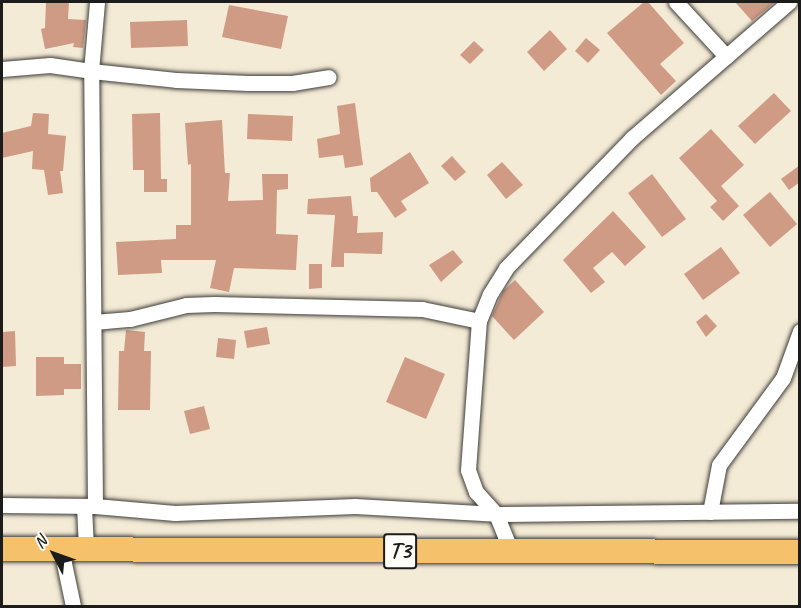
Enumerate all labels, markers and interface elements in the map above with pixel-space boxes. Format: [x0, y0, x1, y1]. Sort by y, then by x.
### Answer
north arrow [24, 524, 84, 584]
road number: T3 [382, 530, 418, 572]
text: N [30, 532, 51, 552]

